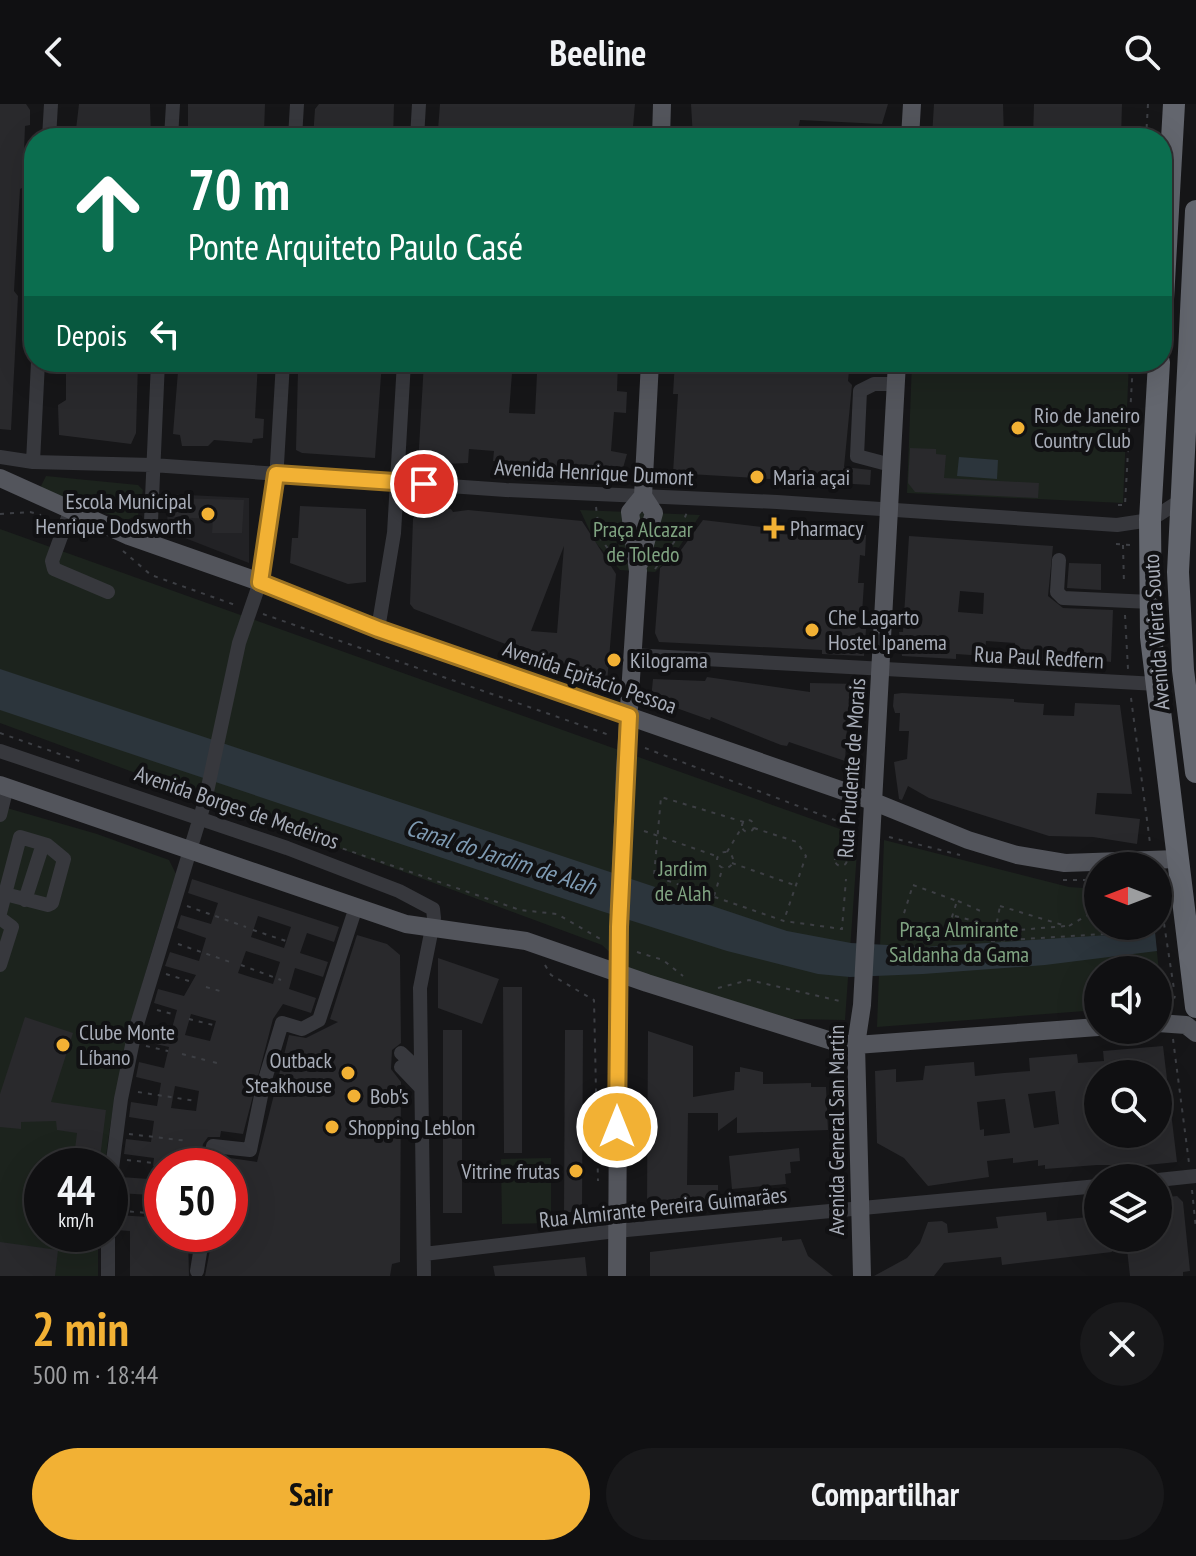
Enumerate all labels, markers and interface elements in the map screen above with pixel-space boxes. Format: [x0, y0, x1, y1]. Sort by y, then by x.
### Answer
text: Beeline [550, 29, 646, 76]
icon: back [32, 30, 76, 74]
icon: search [1120, 30, 1164, 74]
text: 70 m [188, 153, 290, 225]
icon: ahead [56, 160, 160, 264]
text: Ponte Arquiteto Paulo Casé [188, 223, 523, 270]
icon: left [143, 312, 187, 356]
text: Depois [56, 315, 127, 354]
place label: Rio de Janeiro Country Club [1034, 401, 1140, 454]
marker: Rio de Janeiro Country Club [1009, 419, 1027, 437]
pin [390, 450, 458, 518]
street label: Avenida Henrique Dumont [494, 453, 694, 491]
icon: arrive [402, 462, 446, 506]
place label: Maria açai [773, 463, 850, 491]
marker: Maria açai [748, 468, 766, 486]
place label: Escola Municipal Henrique Dodsworth [35, 487, 193, 540]
marker: Escola Municipal Henrique Dodsworth [199, 505, 217, 523]
place label: Pharmacy [790, 514, 864, 542]
park label: Praça Alcazar de Toledo [593, 515, 693, 568]
marker: Pharmacy [765, 519, 783, 537]
street label: Avenida Vieira Souto [1137, 553, 1175, 711]
place label: Che Lagarto Hostel Ipanema [828, 603, 947, 656]
marker: Che Lagarto Hostel Ipanema [803, 621, 821, 639]
street label: Avenida Epitácio Pessoa [500, 634, 680, 720]
street label: Rua Paul Redfern [974, 640, 1104, 674]
place label: Kilograma [630, 646, 708, 674]
marker: Kilograma [605, 651, 623, 669]
street label: Rua Prudente de Morais [831, 677, 871, 859]
street label: Avenida Borges de Medeiros [131, 759, 343, 855]
water label: Canal do Jardim de Alah [403, 811, 601, 902]
north arrow [1084, 852, 1172, 940]
map controls [1084, 852, 1172, 1252]
park label: Jardim de Alah [655, 854, 711, 907]
park label: Praça Almirante Saldanha da Gama [889, 915, 1029, 968]
button: sound [1084, 956, 1172, 1044]
place label: Clube Monte Líbano [79, 1018, 175, 1071]
street label: Avenida General San Martin [822, 1025, 850, 1235]
marker: Clube Monte Líbano [54, 1036, 72, 1054]
place label: Outback Steakhouse [245, 1046, 332, 1099]
button: search [1084, 1060, 1172, 1148]
marker: Outback Steakhouse [339, 1064, 357, 1082]
place label: Bob's [370, 1082, 409, 1110]
position arrow [575, 1085, 659, 1169]
marker: Bob's [345, 1087, 363, 1105]
place label: Shopping Leblon [348, 1113, 475, 1141]
marker: Shopping Leblon [323, 1118, 341, 1136]
speed limit sign: 50 [144, 1148, 248, 1252]
place label: Vitrine frutas [460, 1157, 560, 1185]
marker: Vitrine frutas [567, 1162, 585, 1180]
text: 44 [57, 1164, 95, 1216]
button: layers [1084, 1164, 1172, 1252]
street label: Rua Almirante Pereira Guimarães [538, 1180, 788, 1234]
text: km/h [58, 1207, 94, 1233]
text: 2 min [32, 1297, 129, 1359]
button: close [1080, 1302, 1164, 1386]
text: 500 m · 18:44 [32, 1358, 158, 1391]
button: Sair [32, 1448, 590, 1540]
button: Compartilhar [606, 1448, 1164, 1540]

